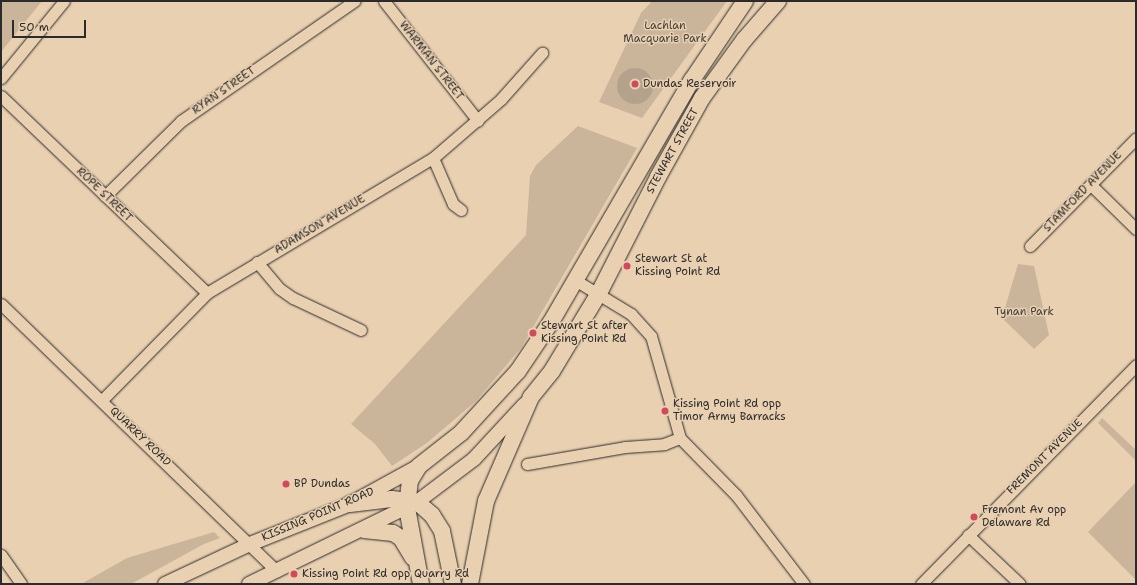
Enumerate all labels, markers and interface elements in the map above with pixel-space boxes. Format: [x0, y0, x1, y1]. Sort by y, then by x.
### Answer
scale bar [14, 12, 88, 38]
text: 50 m [19, 19, 49, 35]
street label: WARMAN STREET [396, 19, 466, 103]
park label: Lachlan Macquarie Park [623, 20, 707, 46]
street label: RYAN STREET [190, 64, 258, 118]
place label: Dundas Reservoir [643, 77, 737, 91]
marker: Dundas Reservoir [630, 79, 640, 89]
street label: STEWART STREET [644, 106, 702, 196]
street label: STAMFORD AVENUE [1041, 149, 1125, 235]
street label: ROPE STREET [73, 165, 135, 225]
street label: ADAMSON AVENUE [272, 193, 368, 257]
place label: Stewart St at Kissing Point Rd [635, 253, 720, 279]
marker: Stewart St at Kissing Point Rd [622, 261, 632, 271]
park label: Tynan Park [994, 305, 1054, 319]
place label: Stewart St after Kissing Point Rd [541, 320, 628, 346]
marker: Stewart St after Kissing Point Rd [528, 328, 538, 338]
place label: Kissing Point Rd opp Timor Army Barracks [673, 398, 786, 424]
street label: QUARRY ROAD [107, 405, 173, 469]
marker: Kissing Point Rd opp Timor Army Barracks [660, 406, 670, 416]
street label: FREMONT AVENUE [1004, 416, 1086, 498]
place label: BP Dundas [294, 477, 350, 491]
marker: BP Dundas [281, 479, 291, 489]
street label: KISSING POINT ROAD [260, 485, 376, 545]
place label: Fremont Av opp Delaware Rd [982, 504, 1066, 530]
marker: Fremont Av opp Delaware Rd [969, 512, 979, 522]
place label: Kissing Point Rd opp Quarry Rd [302, 567, 469, 581]
marker: Kissing Point Rd opp Quarry Rd [289, 569, 299, 579]

